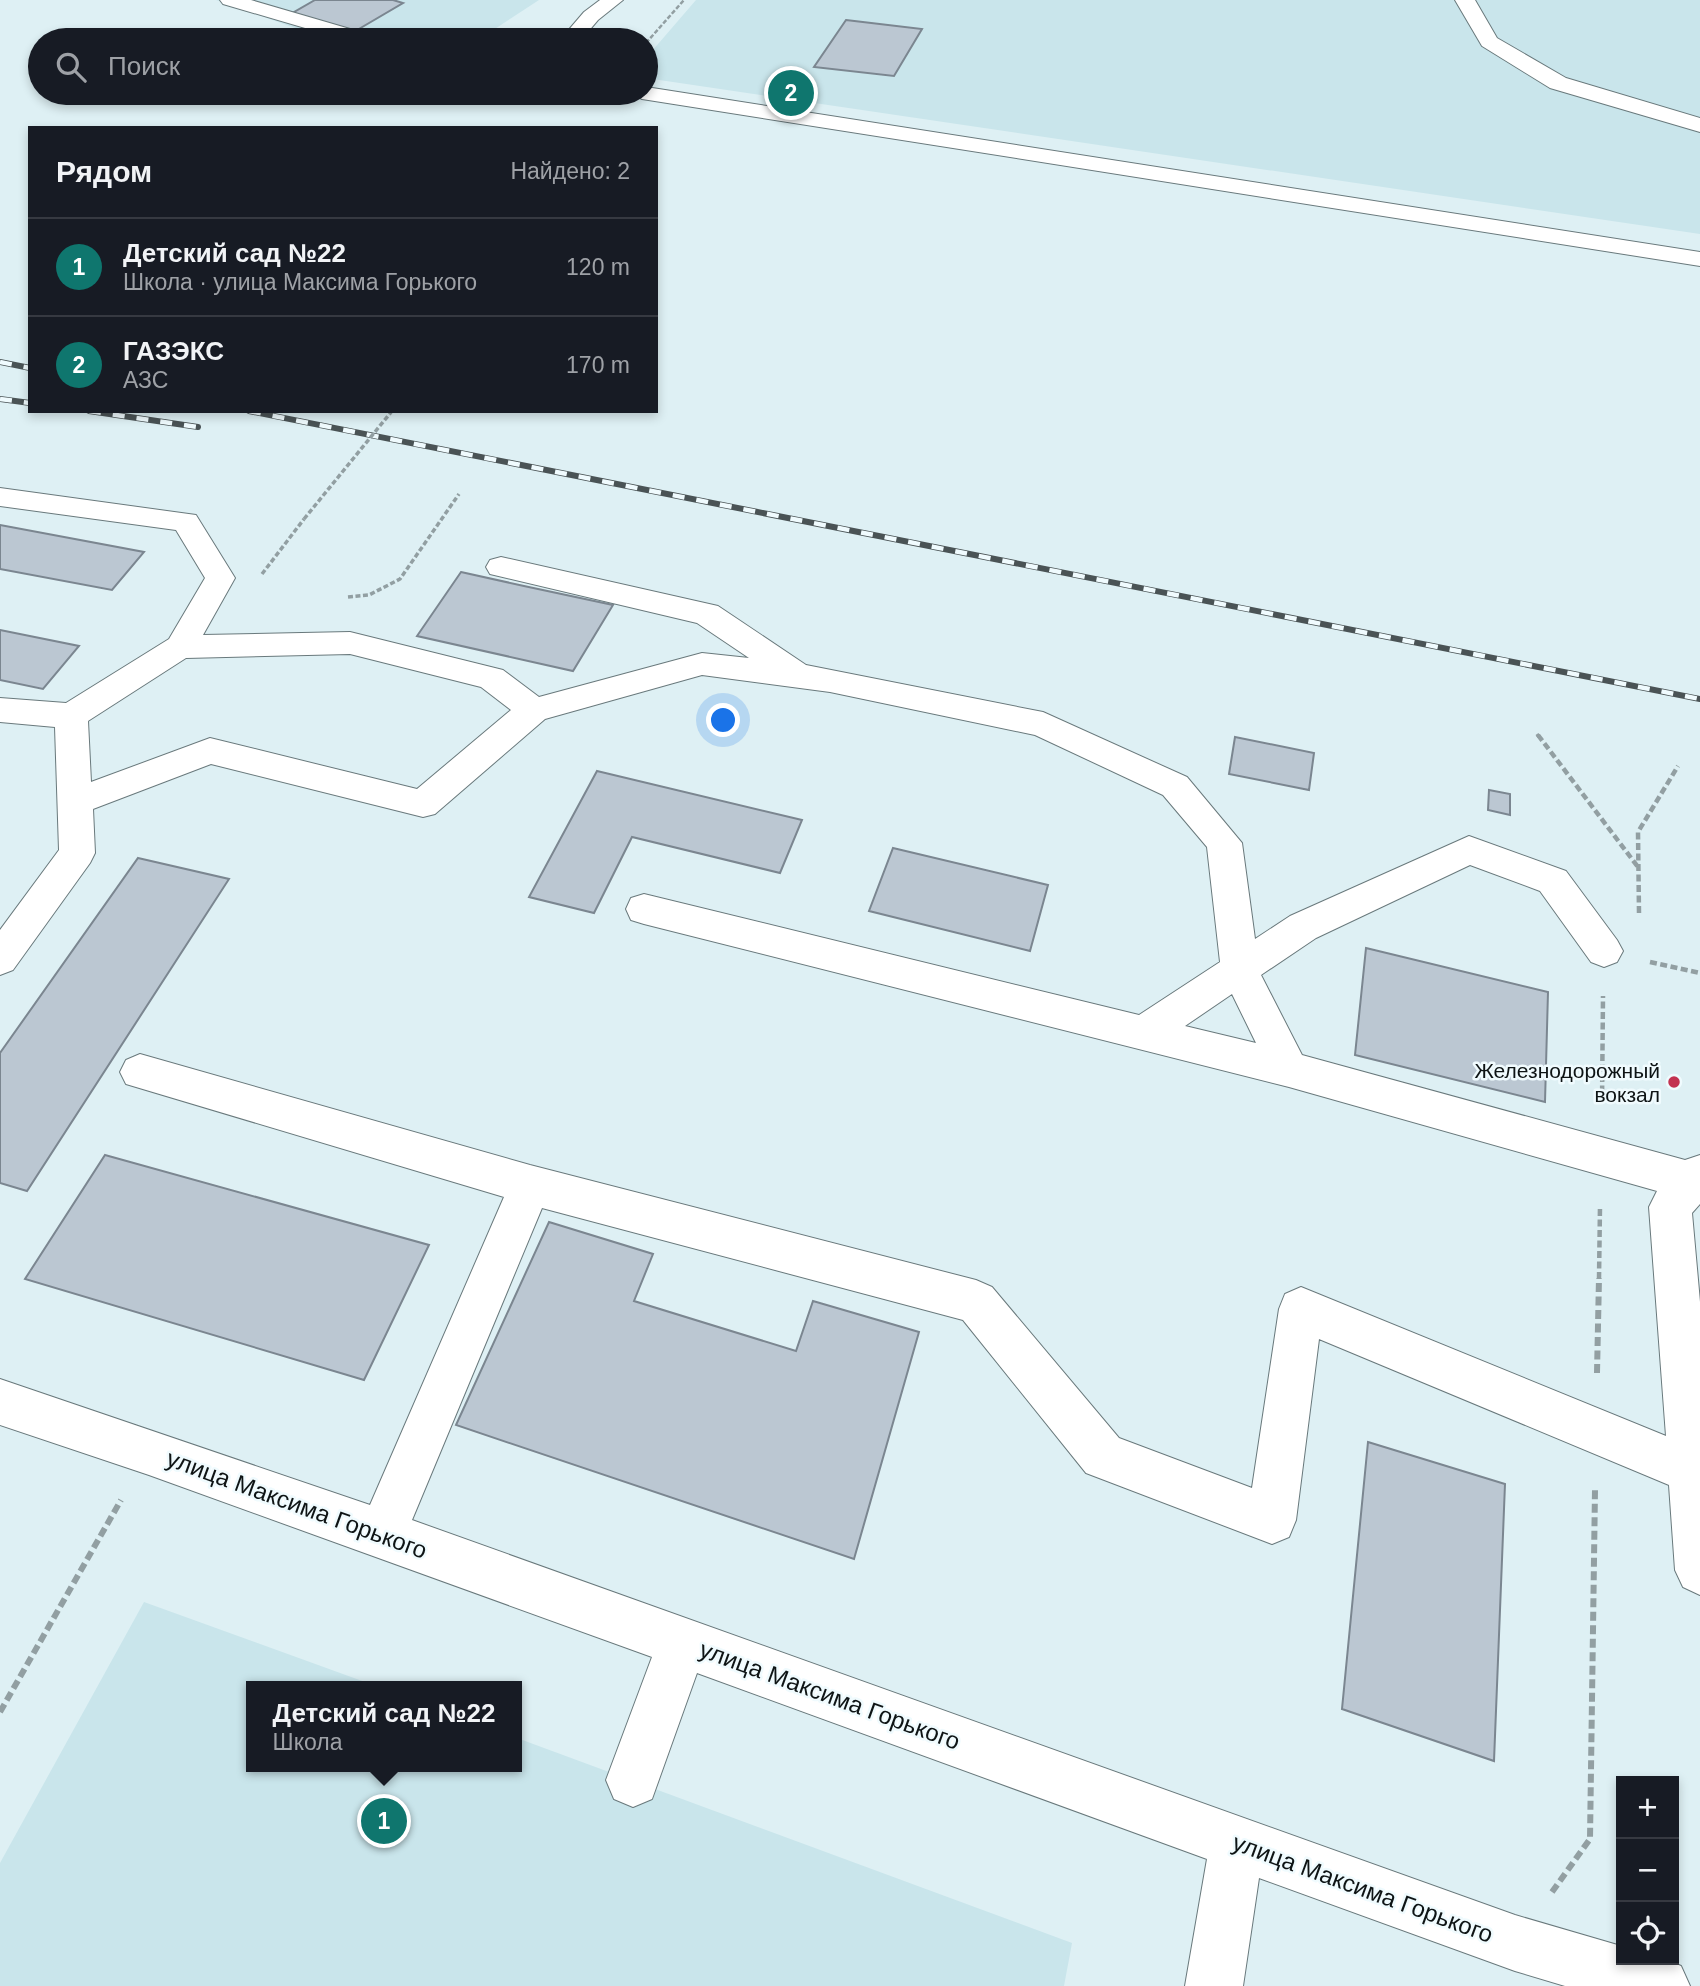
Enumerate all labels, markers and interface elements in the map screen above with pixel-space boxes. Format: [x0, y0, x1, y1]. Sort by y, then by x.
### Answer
search box [28, 28, 658, 105]
icon: search [52, 48, 90, 86]
text: Поиск [108, 51, 180, 81]
pin: 2 [768, 67, 814, 119]
text: Рядом [56, 155, 152, 188]
text: Найдено: 2 [510, 158, 630, 184]
text: Детский сад №22 [123, 238, 346, 268]
text: 1 [73, 254, 85, 280]
text: 120 m [566, 254, 630, 280]
text: Школа · улица Максима Горького [123, 269, 477, 295]
text: ГАЗЭКС [123, 336, 224, 366]
text: 2 [73, 352, 85, 378]
text: 170 m [566, 352, 630, 378]
text: АЗС [123, 367, 168, 393]
your location [706, 703, 740, 737]
place label: Железнодорожный вокзал [1474, 1059, 1660, 1106]
marker: Железнодорожный вокзал [1666, 1074, 1682, 1090]
street label: улица Максима Горького [163, 1444, 431, 1564]
street label: улица Максима Горького [696, 1635, 964, 1755]
popup [246, 1681, 522, 1772]
text: Детский сад №22 [273, 1698, 495, 1728]
text: Школа [273, 1729, 342, 1755]
map controls [1616, 1776, 1679, 1965]
button: + [1616, 1776, 1679, 1839]
pin: 1 [361, 1795, 407, 1847]
street label: улица Максима Горького [1229, 1828, 1497, 1948]
button: − [1616, 1839, 1679, 1902]
button: locate [1616, 1902, 1679, 1965]

